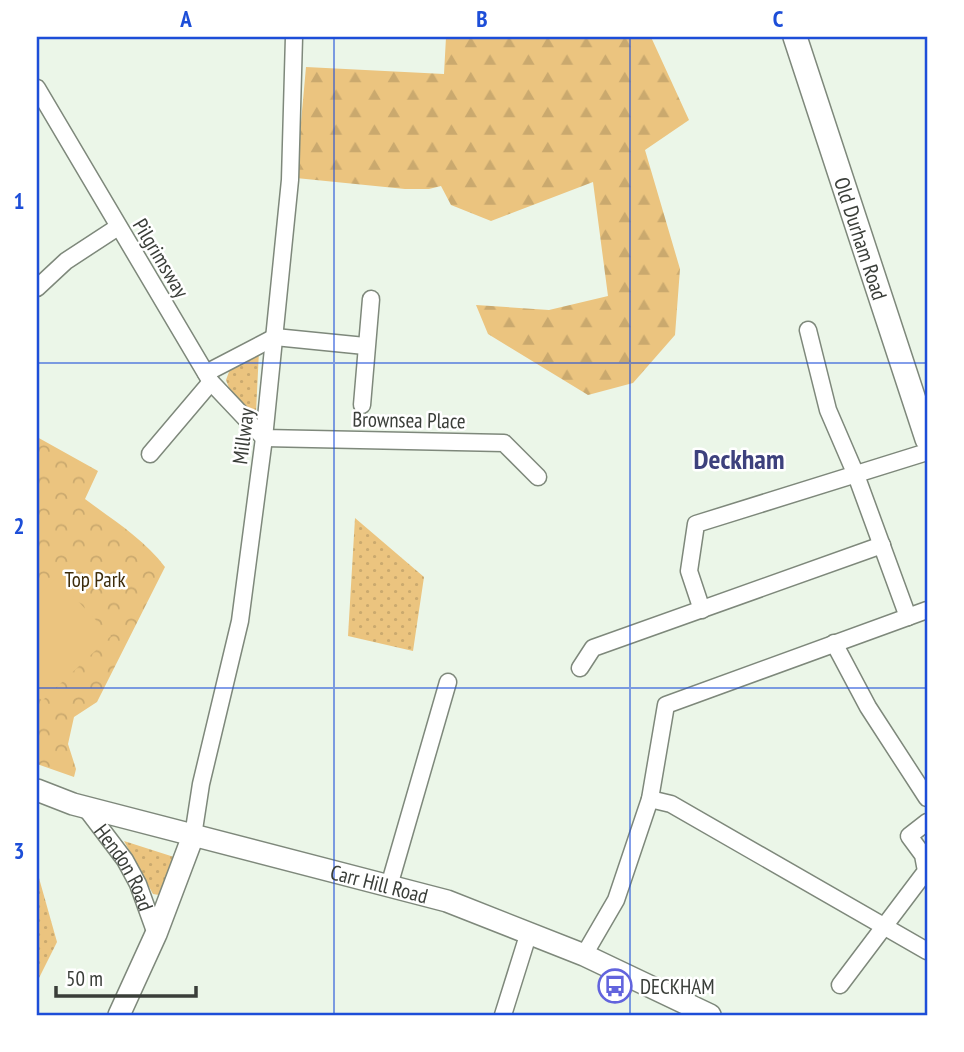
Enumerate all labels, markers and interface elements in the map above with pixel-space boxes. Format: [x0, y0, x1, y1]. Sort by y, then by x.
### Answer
text: A [179, 4, 192, 33]
text: B [476, 4, 488, 33]
text: C [773, 4, 784, 33]
street label: Old Durham Road [828, 174, 894, 303]
text: 1 [14, 186, 25, 215]
street label: Pilgrimsway [127, 213, 195, 303]
street label: Millway [226, 406, 260, 466]
street label: Brownsea Place [352, 406, 466, 434]
district label: Deckham [693, 440, 785, 477]
text: 2 [14, 511, 25, 540]
park label: Top Park [64, 566, 126, 593]
street label: Hendon Road [89, 818, 160, 914]
text: 3 [14, 836, 25, 865]
street label: Carr Hill Road [328, 858, 431, 909]
scale bar [56, 954, 196, 998]
text: 50 m [66, 965, 103, 992]
bus stop icon: DECKHAM [596, 967, 634, 1005]
place label: DECKHAM [640, 973, 715, 1000]

